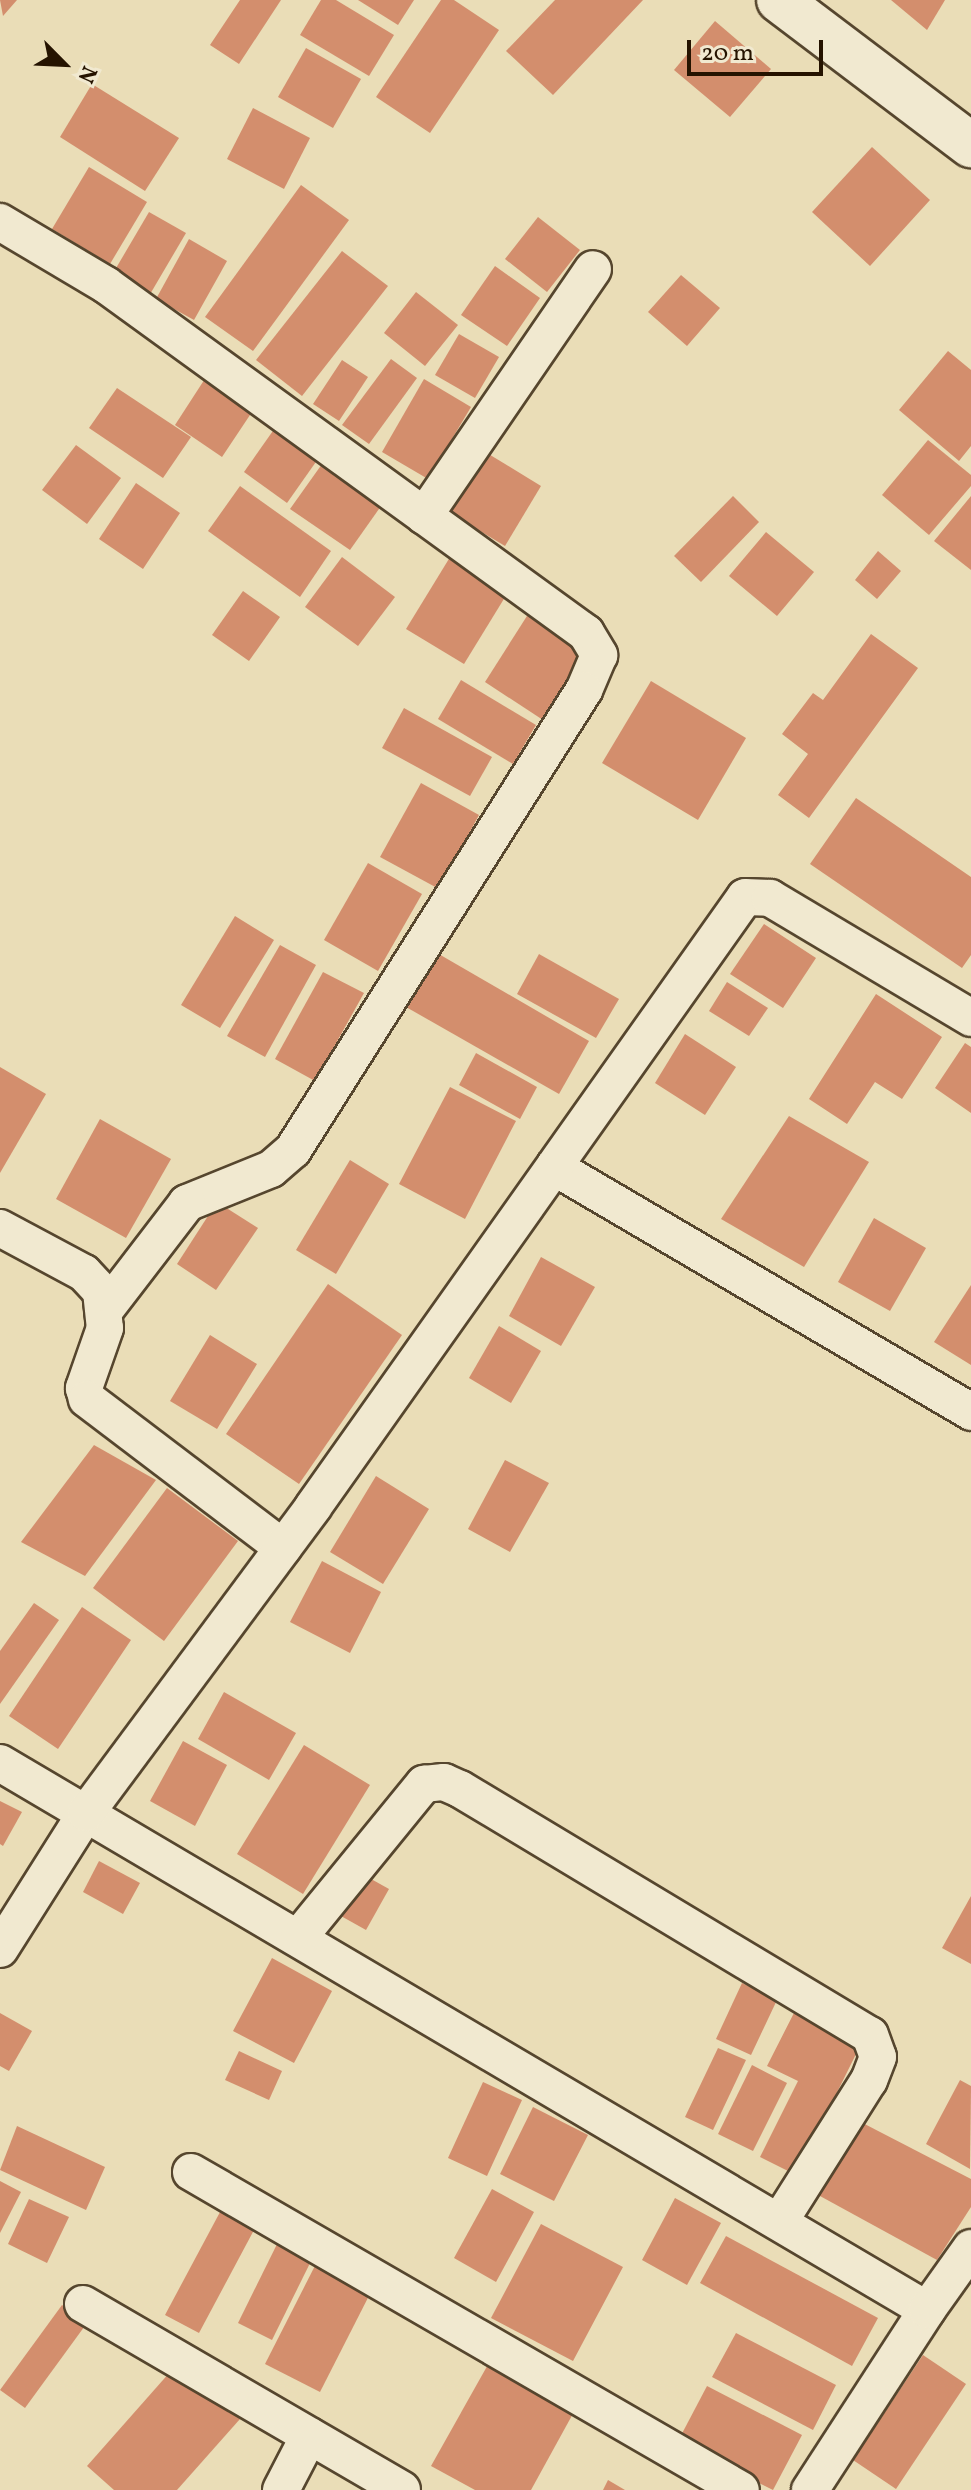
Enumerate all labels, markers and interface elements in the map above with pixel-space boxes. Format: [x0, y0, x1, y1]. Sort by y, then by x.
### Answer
north arrow [24, 24, 104, 104]
scale bar [691, 24, 827, 74]
text: 20 m [701, 37, 754, 71]
text: N [69, 60, 104, 88]

